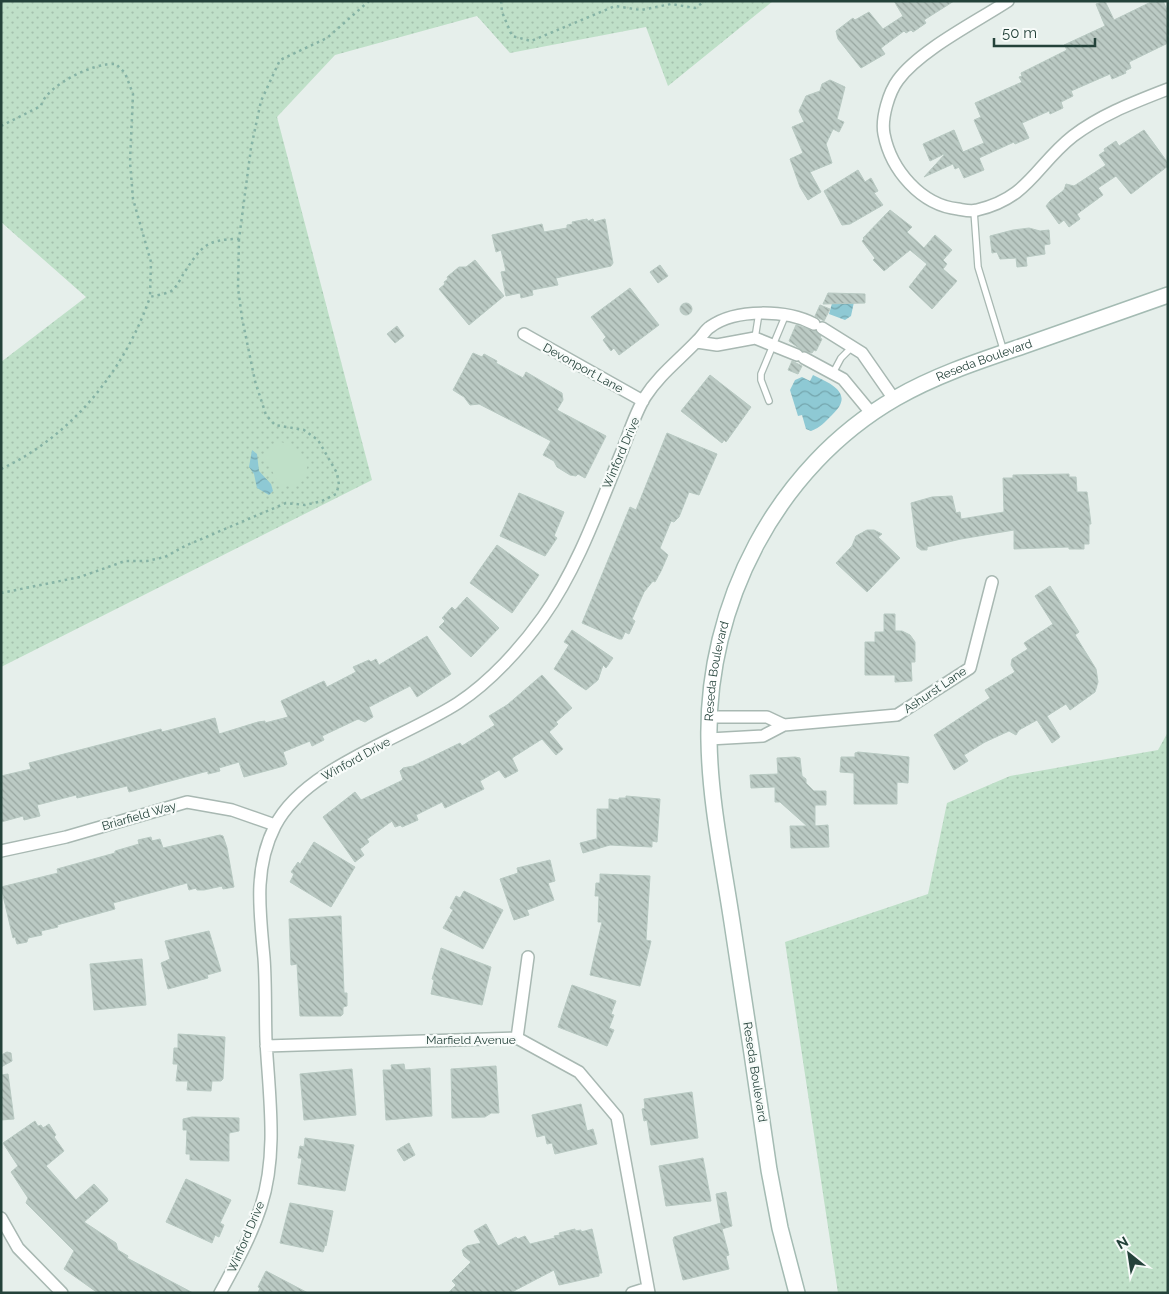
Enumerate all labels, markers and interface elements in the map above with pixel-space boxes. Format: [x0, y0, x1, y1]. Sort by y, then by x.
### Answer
scale bar [994, 15, 1095, 47]
text: 50 m [1002, 24, 1037, 42]
street label: Reseda Boulevard [934, 336, 1034, 384]
street label: Devonport Lane [541, 340, 625, 396]
street label: Winford Drive [600, 415, 642, 491]
street label: Reseda Boulevard [702, 620, 732, 722]
street label: Ashurst Lane [901, 664, 969, 716]
street label: Winford Drive [319, 734, 393, 784]
street label: Briarfield Way [100, 799, 178, 833]
street label: Reseda Boulevard [740, 1021, 770, 1123]
street label: Marfield Avenue [426, 1033, 516, 1047]
street label: Winford Drive [225, 1199, 267, 1275]
north arrow [1104, 1229, 1154, 1279]
text: N [1114, 1233, 1131, 1252]

